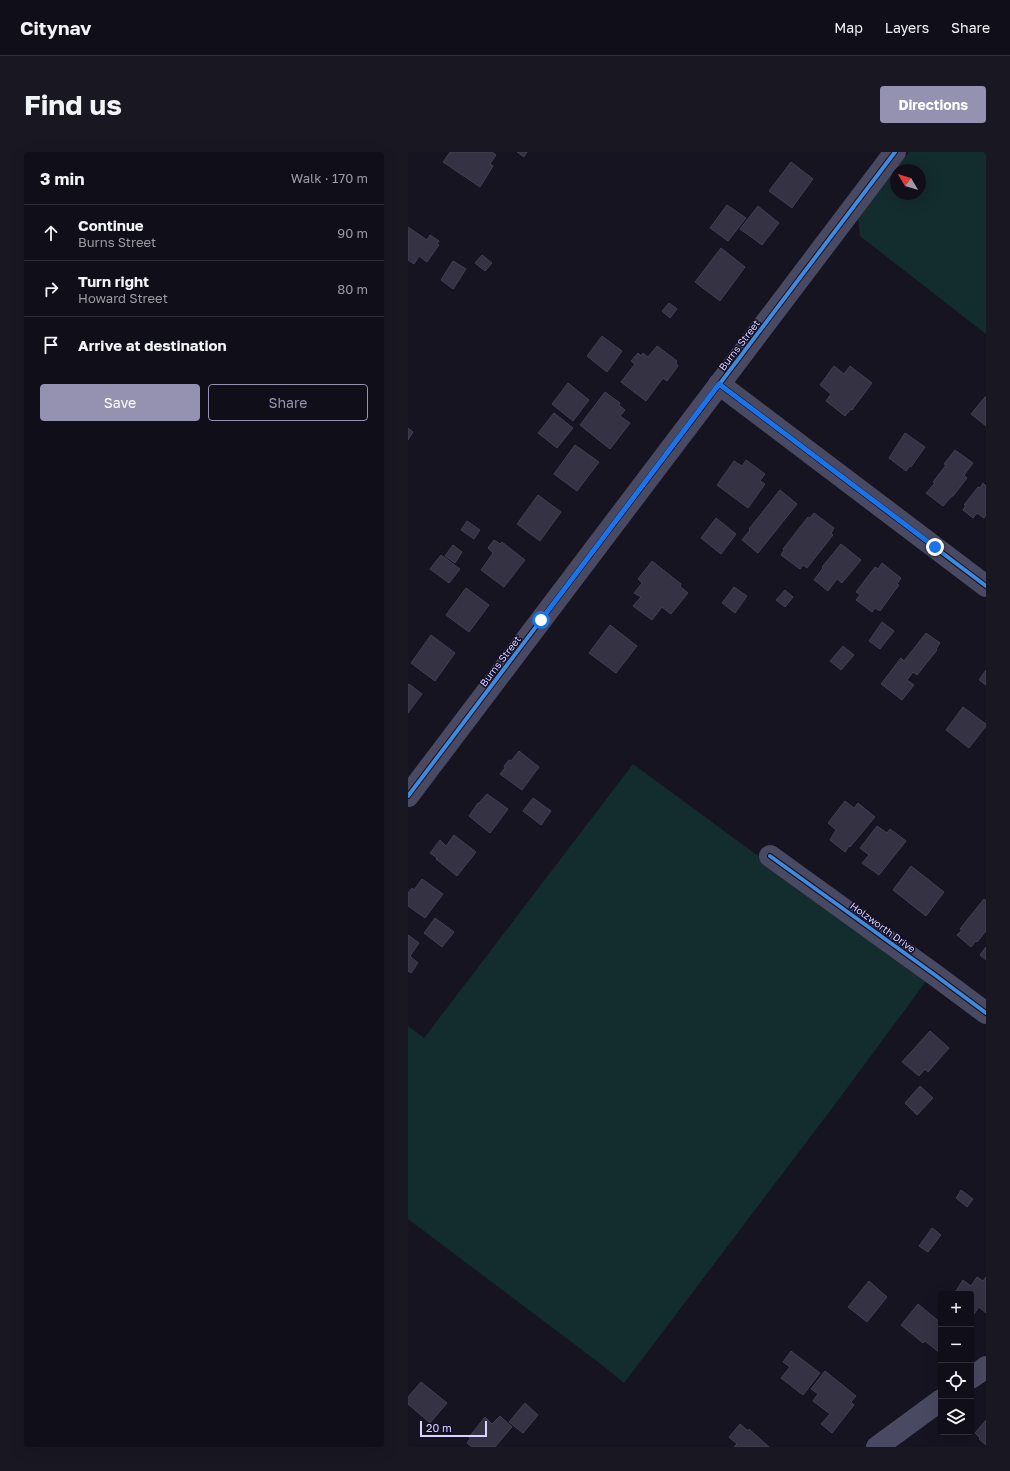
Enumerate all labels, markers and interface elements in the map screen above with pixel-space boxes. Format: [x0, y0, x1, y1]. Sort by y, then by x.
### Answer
text: Citynav [20, 16, 92, 39]
text: Map [834, 19, 863, 36]
text: Layers [885, 19, 929, 36]
text: Share [951, 19, 990, 36]
button: Directions [880, 86, 986, 123]
text: Find us [24, 88, 122, 121]
north arrow [890, 164, 926, 200]
text: 3 min [40, 168, 84, 189]
text: Walk · 170 m [291, 170, 368, 186]
text: Continue [78, 216, 144, 234]
icon: ahead [40, 222, 62, 244]
text: 90 m [337, 225, 368, 241]
text: Burns Street [78, 234, 156, 250]
text: Turn right [78, 272, 149, 290]
icon: right [40, 278, 62, 300]
text: 80 m [337, 281, 368, 297]
text: Howard Street [78, 290, 168, 306]
street label: Burns Street [716, 317, 762, 373]
icon: arrive [40, 334, 62, 356]
text: Arrive at destination [78, 336, 227, 354]
button: Save [40, 384, 200, 421]
button: Share [208, 384, 368, 421]
route end [926, 538, 944, 556]
route start [532, 611, 550, 629]
street label: Burns Street [477, 633, 523, 689]
street label: Holzworth Drive [848, 899, 918, 955]
map controls [938, 1291, 974, 1435]
button: + [938, 1291, 974, 1327]
button: − [938, 1327, 974, 1363]
button: locate [938, 1363, 974, 1399]
button: layers [938, 1399, 974, 1435]
scale bar [420, 1419, 487, 1438]
text: 20 m [426, 1421, 452, 1434]

